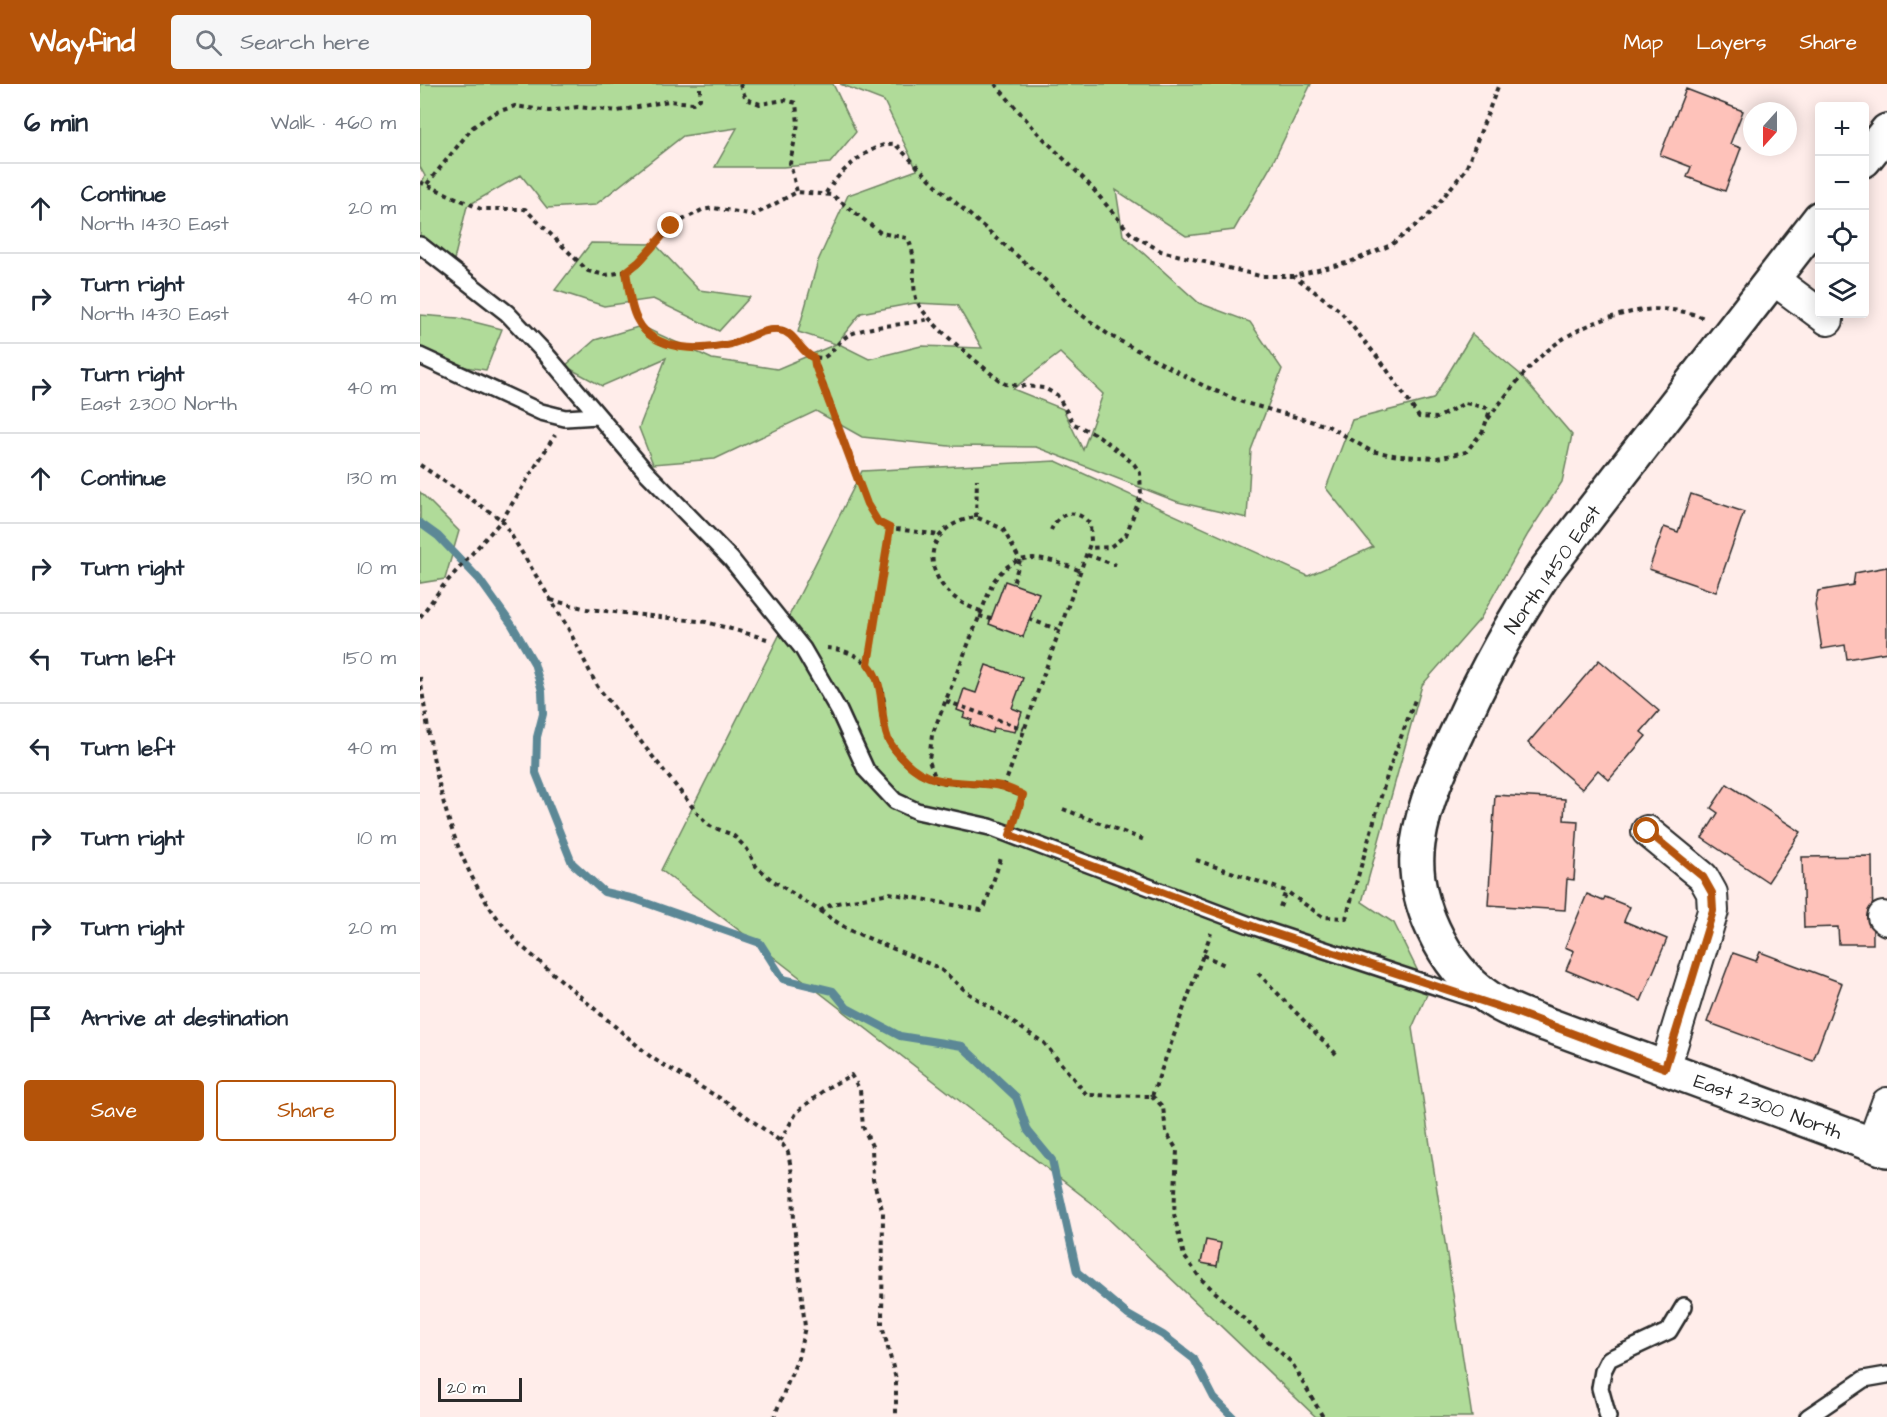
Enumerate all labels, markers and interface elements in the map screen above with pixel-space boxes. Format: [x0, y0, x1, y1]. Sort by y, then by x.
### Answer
search box [171, 15, 591, 69]
text: Wayfind [30, 23, 135, 62]
icon: search [192, 26, 225, 59]
text: Search here [240, 27, 370, 58]
text: Map [1623, 28, 1663, 57]
text: Layers [1696, 28, 1766, 57]
text: Share [1799, 28, 1857, 57]
north arrow [1743, 102, 1797, 156]
map controls [1815, 102, 1869, 318]
button: + [1815, 102, 1869, 156]
text: 6 min [24, 105, 88, 141]
text: Walk · 460 m [270, 109, 396, 137]
button: − [1815, 156, 1869, 210]
text: Continue [81, 179, 166, 210]
icon: ahead [24, 192, 57, 225]
text: 20 m [348, 194, 396, 222]
text: North 1430 East [81, 210, 229, 238]
button: locate [1815, 210, 1869, 264]
route end [657, 212, 683, 238]
button: layers [1815, 264, 1869, 318]
text: Turn right [81, 269, 184, 300]
icon: right [24, 282, 57, 315]
text: 40 m [346, 284, 396, 312]
text: North 1430 East [81, 300, 229, 328]
text: Turn right [81, 359, 184, 390]
icon: right [24, 372, 57, 405]
text: 40 m [346, 374, 396, 402]
text: East 2300 North [81, 390, 237, 418]
icon: ahead [24, 462, 57, 495]
text: Continue [81, 463, 166, 494]
text: 130 m [347, 464, 396, 492]
street label: North 1450 East [1498, 499, 1608, 640]
icon: right [24, 552, 57, 585]
text: Turn right [81, 553, 184, 584]
text: 10 m [357, 554, 396, 582]
icon: left [24, 642, 57, 675]
text: Turn left [81, 643, 175, 674]
text: 150 m [343, 644, 396, 672]
icon: left [24, 732, 57, 765]
text: Turn left [81, 733, 175, 764]
text: 40 m [346, 734, 396, 762]
route start [1633, 817, 1659, 843]
icon: right [24, 822, 57, 855]
text: Turn right [81, 823, 184, 854]
text: 10 m [357, 824, 396, 852]
icon: right [24, 912, 57, 945]
text: Turn right [81, 913, 184, 944]
text: 20 m [348, 914, 396, 942]
icon: arrive [24, 1002, 57, 1035]
text: Arrive at destination [81, 1003, 288, 1034]
street label: East 2300 North [1690, 1067, 1846, 1147]
button: Save [24, 1080, 204, 1141]
button: Share [216, 1080, 396, 1141]
scale bar [438, 1375, 522, 1402]
text: 20 m [447, 1377, 485, 1399]

